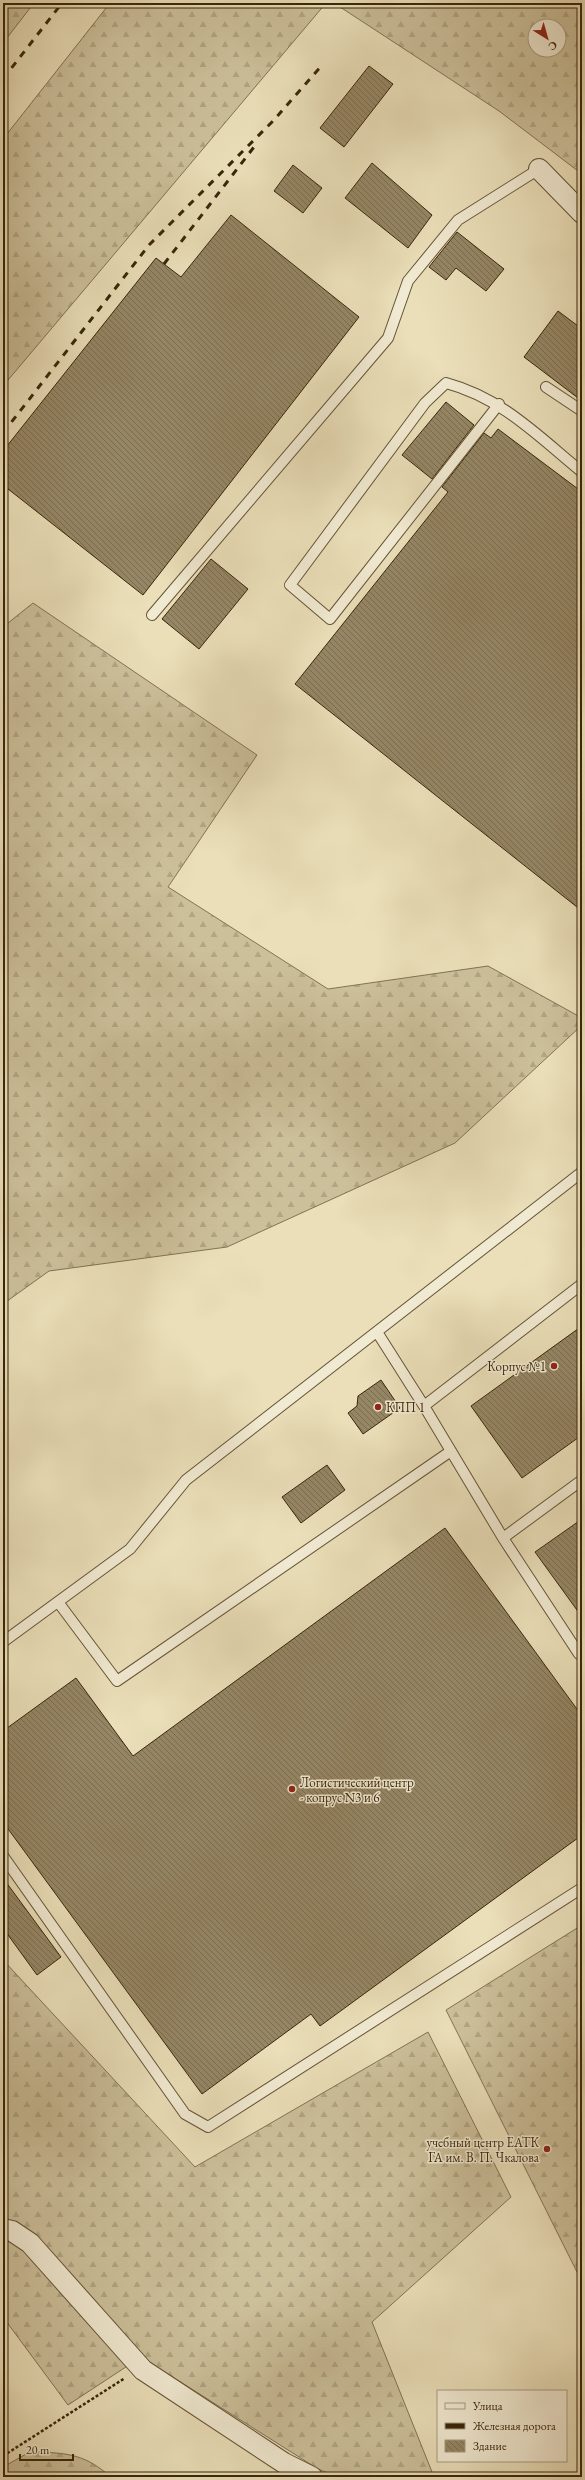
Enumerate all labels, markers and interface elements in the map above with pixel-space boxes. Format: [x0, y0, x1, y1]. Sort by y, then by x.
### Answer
north arrow [527, 18, 567, 58]
text: С [546, 38, 560, 54]
place label: Корпус №1 [487, 1358, 546, 1375]
marker: Корпус №1 [549, 1361, 559, 1371]
place label: КПП 1 [386, 1399, 425, 1416]
marker: КПП 1 [373, 1402, 383, 1412]
place label: Логистический центр - копрус N3 и 6 [300, 1774, 414, 1806]
marker: Логистический центр - копрус N3 и 6 [287, 1784, 297, 1794]
place label: учебный центр ЕАТК ГА им. В. П. Чкалова [426, 2134, 540, 2166]
marker: учебный центр ЕАТК ГА им. В. П. Чкалова [542, 2144, 552, 2154]
legend [437, 2390, 567, 2462]
text: Улица [472, 2398, 503, 2414]
text: Железная дорога [472, 2418, 556, 2434]
scale bar [20, 2436, 73, 2462]
text: Здание [473, 2438, 507, 2454]
text: 20 m [26, 2442, 50, 2458]

